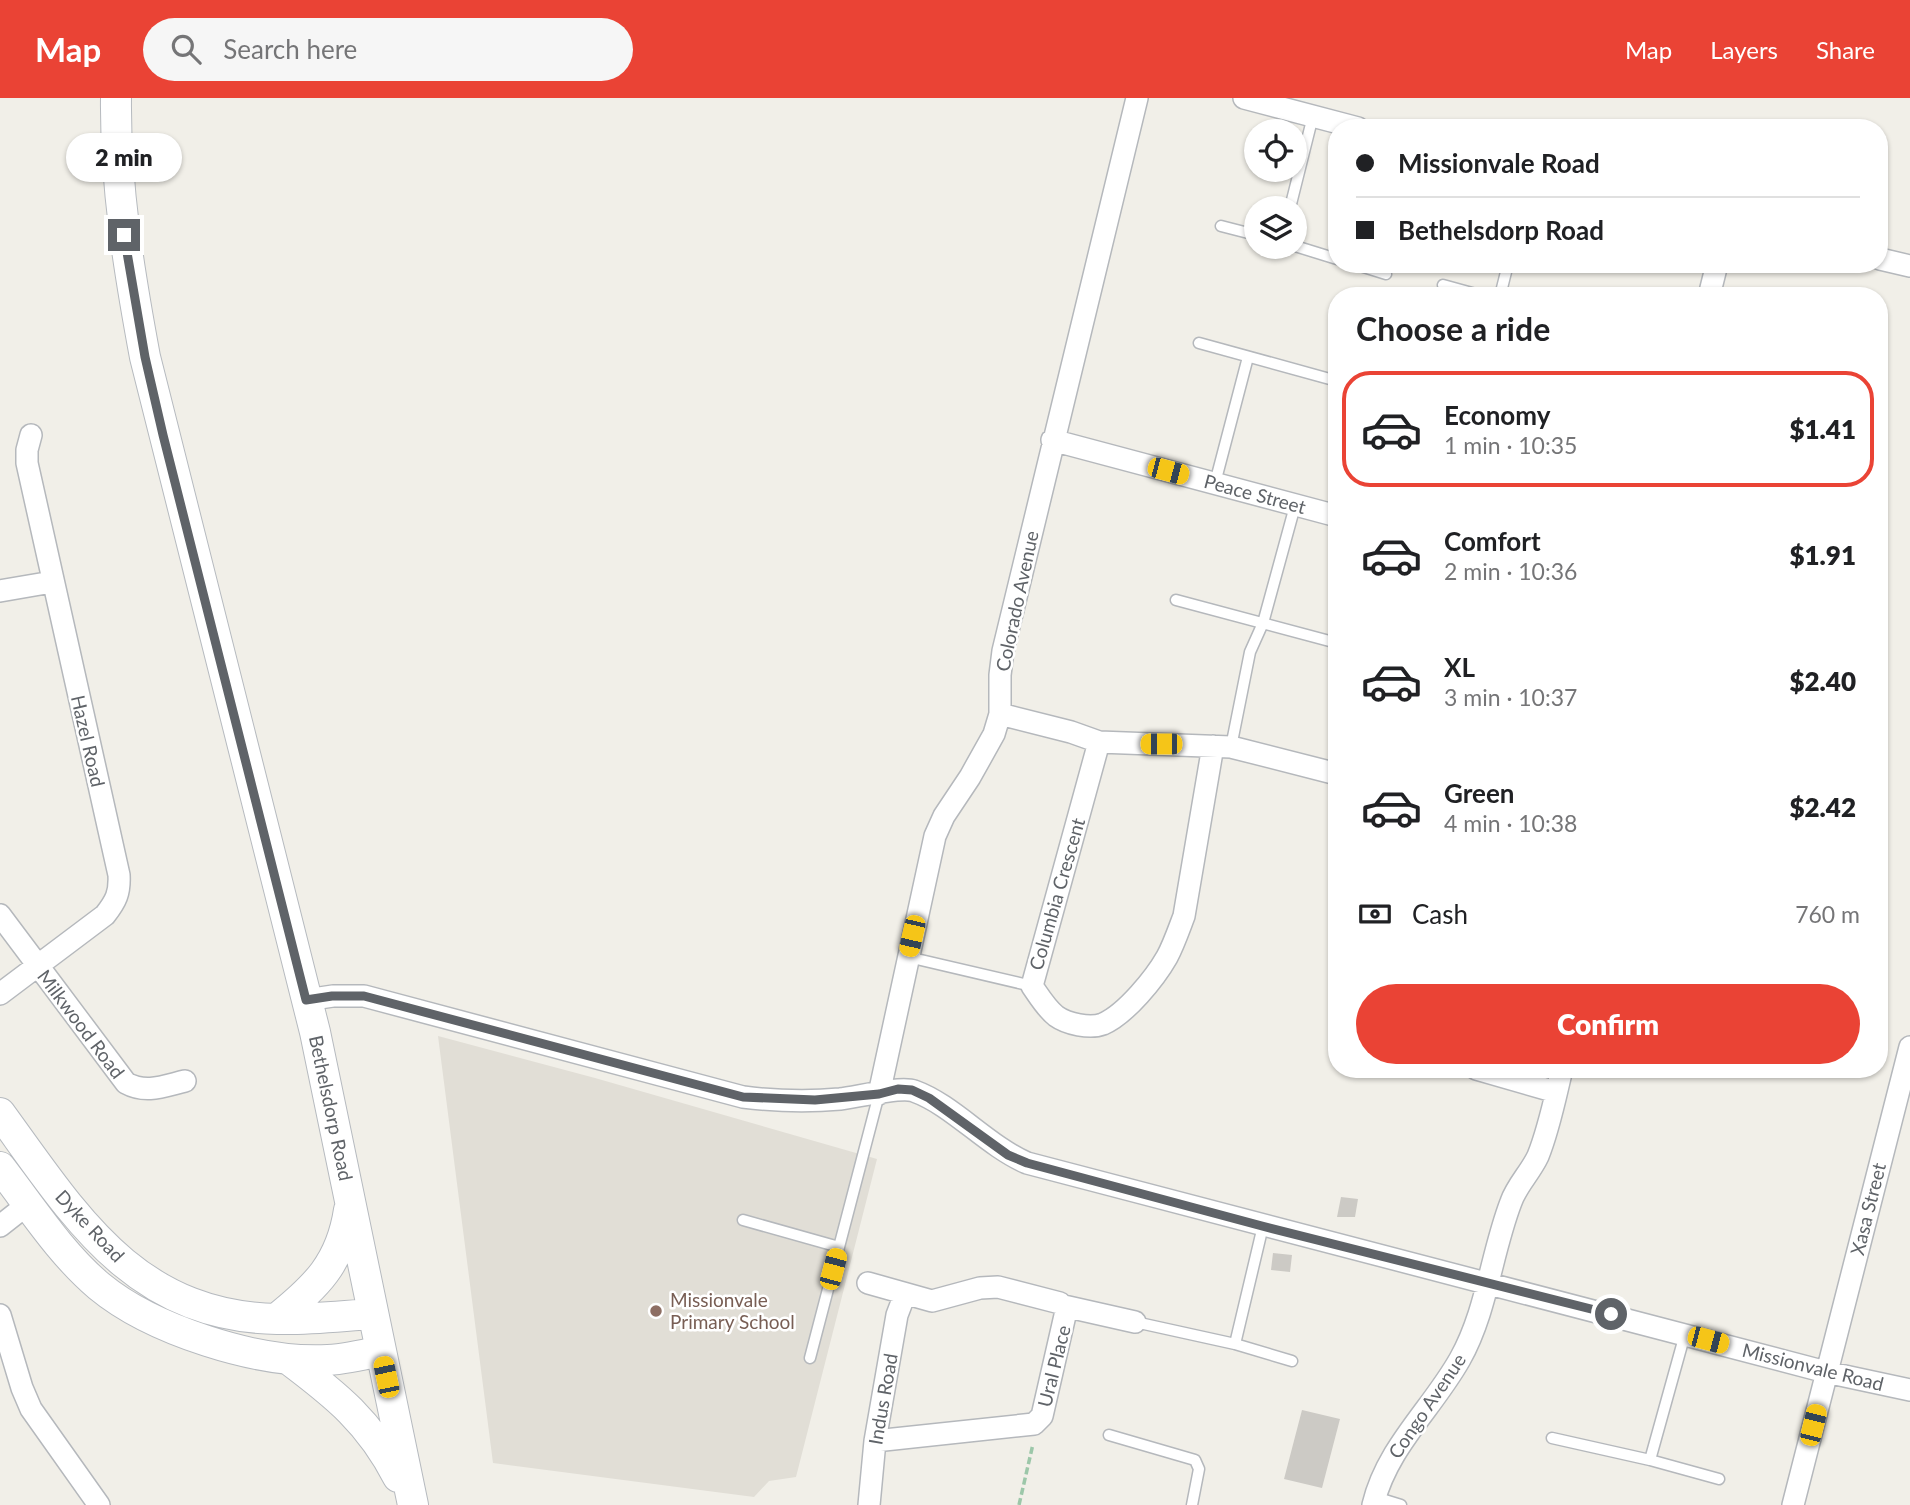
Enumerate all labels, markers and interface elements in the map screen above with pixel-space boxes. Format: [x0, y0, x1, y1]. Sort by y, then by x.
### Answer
search box [143, 18, 633, 81]
text: Map [35, 29, 101, 69]
icon: search [167, 30, 205, 68]
text: Search here [223, 33, 357, 65]
text: Map [1625, 35, 1672, 64]
text: Layers [1710, 35, 1778, 64]
text: Share [1816, 35, 1875, 64]
map controls [1244, 119, 1307, 259]
button: locate [1244, 119, 1307, 182]
callout: 2 min [66, 134, 182, 183]
text: 2 min [95, 143, 153, 171]
text: Missionvale Road [1398, 147, 1600, 179]
button: layers [1244, 196, 1307, 259]
text: Bethelsdorp Road [1398, 214, 1604, 246]
route end [108, 219, 140, 251]
text: Choose a ride [1356, 309, 1550, 348]
icon: car [1360, 398, 1423, 461]
text: Economy [1444, 399, 1550, 431]
text: $1.41 [1789, 413, 1856, 445]
text: 1 min · 10:35 [1444, 431, 1577, 459]
car [1145, 455, 1192, 487]
street label: Peace Street [1202, 469, 1309, 518]
icon: car [1360, 524, 1423, 587]
text: Comfort [1444, 525, 1541, 557]
street label: Colorado Avenue [990, 528, 1043, 673]
text: $1.91 [1789, 539, 1856, 571]
text: 2 min · 10:36 [1444, 557, 1577, 585]
icon: car [1360, 650, 1423, 713]
text: XL [1444, 651, 1475, 683]
text: $2.40 [1789, 665, 1856, 697]
text: 3 min · 10:37 [1444, 683, 1577, 711]
street label: Hazel Road [67, 693, 110, 789]
car [1141, 734, 1183, 755]
icon: car [1360, 776, 1423, 839]
text: Green [1444, 777, 1514, 809]
text: $2.42 [1789, 791, 1856, 823]
text: 4 min · 10:38 [1444, 809, 1577, 837]
street label: Columbia Crescent [1024, 815, 1089, 973]
icon: cash [1356, 895, 1394, 933]
text: Cash [1412, 898, 1468, 930]
text: 760 m [1795, 900, 1860, 928]
car [898, 913, 927, 959]
street label: Milkwood Road [33, 965, 130, 1083]
button: Confirm [1356, 984, 1860, 1064]
street label: Bethelsdorp Road [305, 1033, 358, 1183]
street label: Xasa Street [1845, 1160, 1890, 1257]
street label: Dyke Road [51, 1185, 130, 1267]
car [818, 1246, 849, 1292]
place label: Missionvale Primary School [670, 1288, 795, 1333]
route start [1595, 1298, 1627, 1330]
marker: Missionvale Primary School [648, 1303, 664, 1319]
street label: Ural Place [1032, 1323, 1075, 1409]
car [1685, 1324, 1732, 1356]
street label: Missionvale Road [1740, 1338, 1886, 1395]
street label: Congo Avenue [1383, 1349, 1470, 1463]
street label: Indus Road [863, 1351, 902, 1446]
car [372, 1354, 401, 1400]
car [1798, 1402, 1829, 1448]

